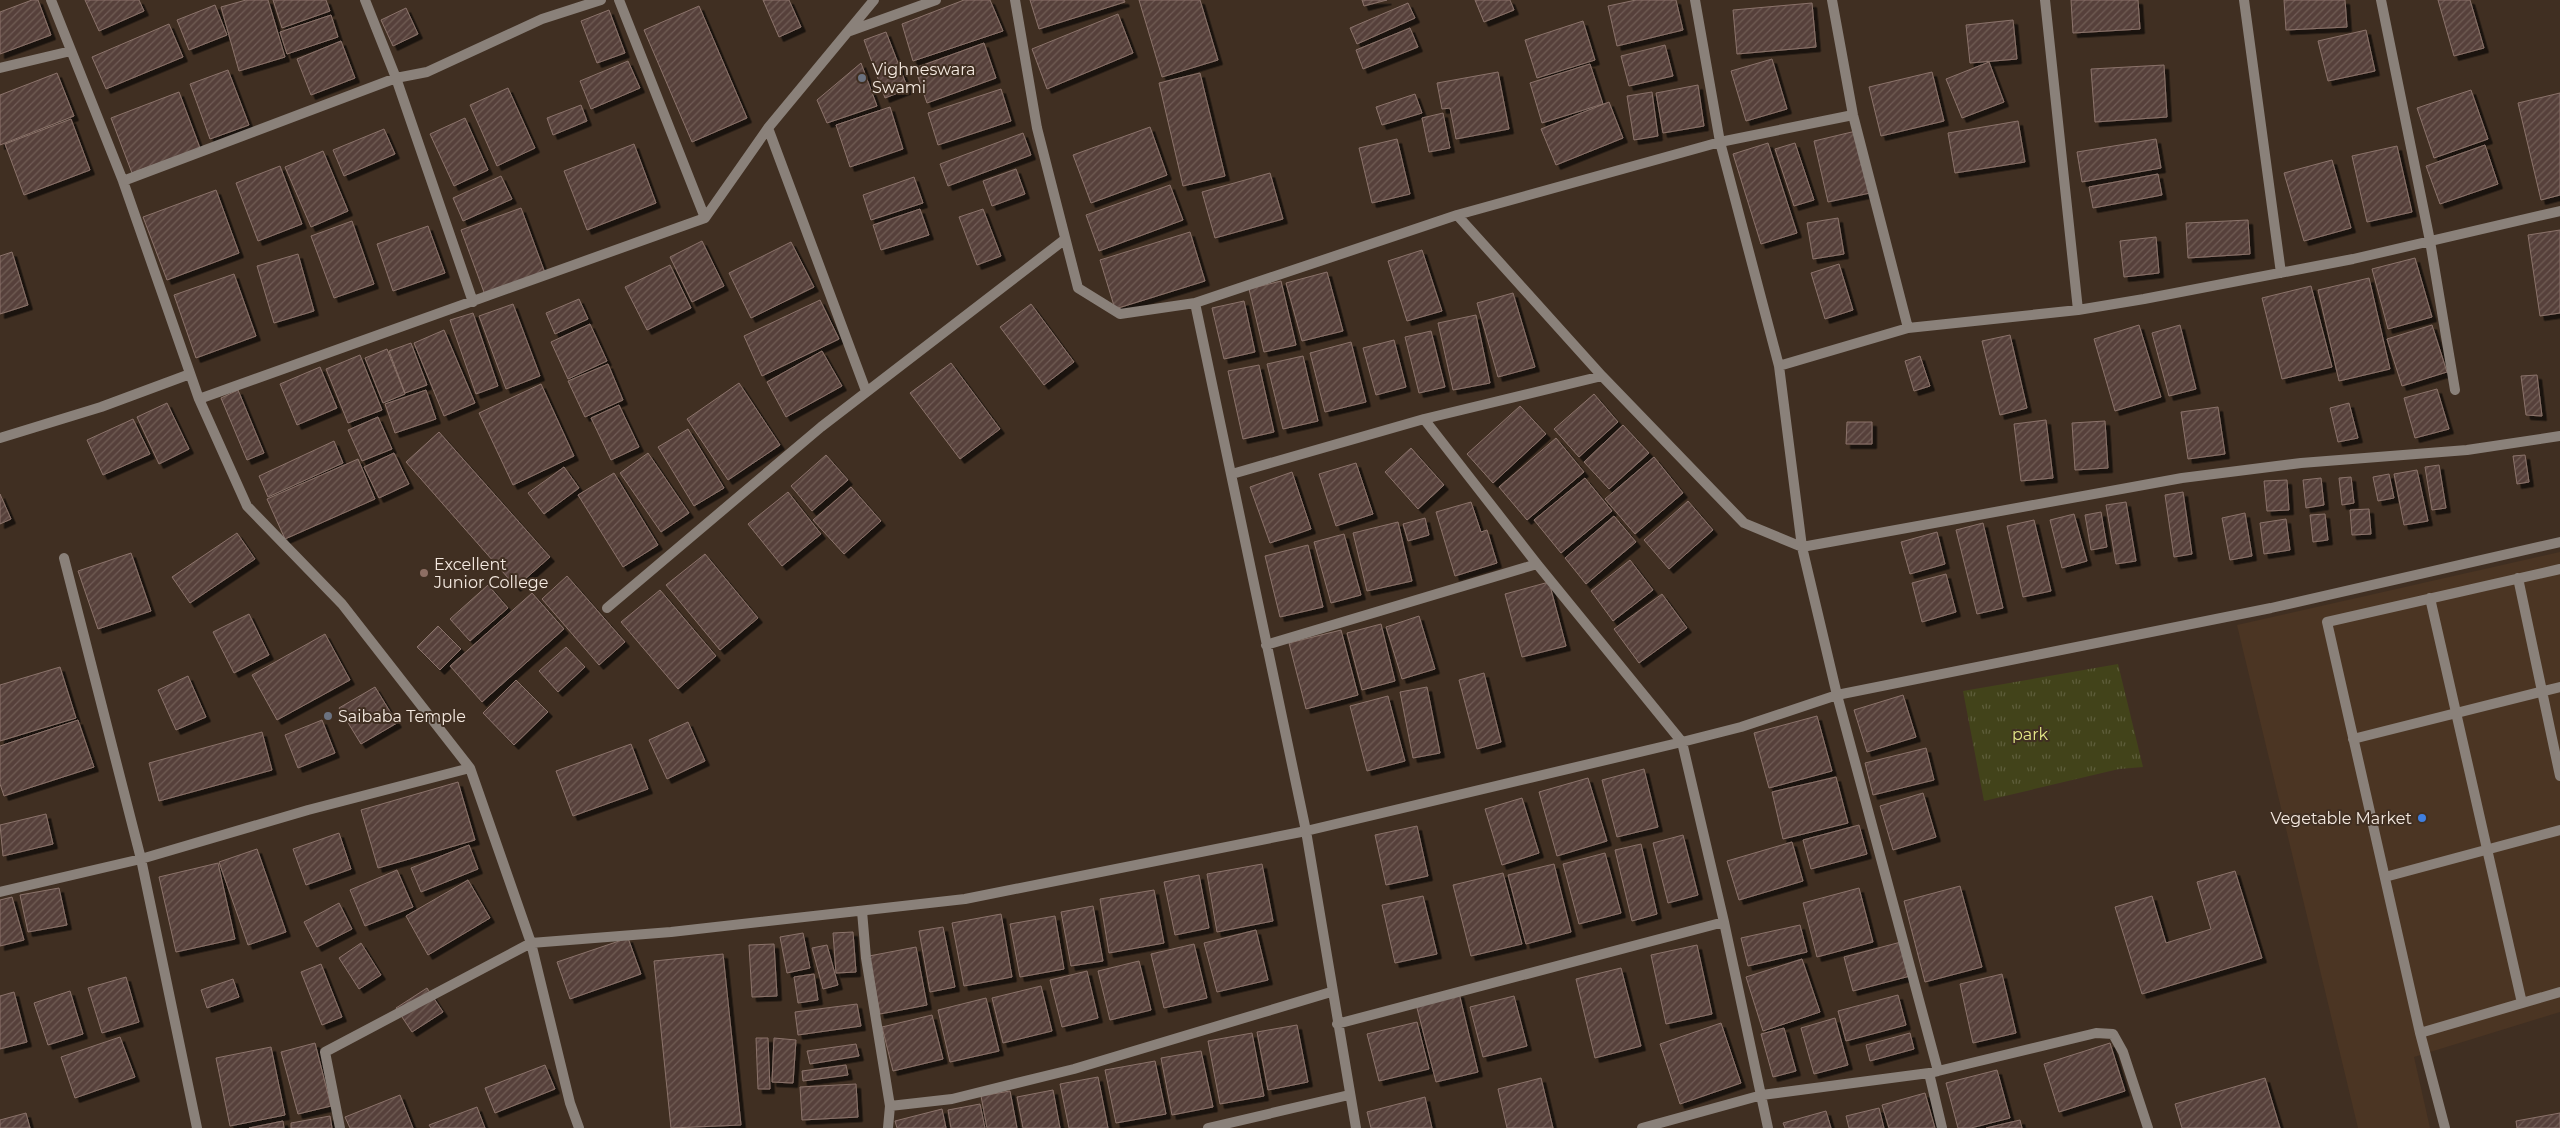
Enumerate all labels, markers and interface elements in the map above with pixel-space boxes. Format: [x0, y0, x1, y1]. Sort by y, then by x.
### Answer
place label: Vighneswara Swami [872, 60, 976, 97]
marker: Vighneswara Swami [856, 72, 868, 84]
place label: Excellent Junior College [433, 555, 548, 592]
marker: Excellent Junior College [418, 567, 430, 579]
place label: Saibaba Temple [338, 707, 466, 726]
marker: Saibaba Temple [322, 710, 334, 722]
park label: park [2012, 725, 2048, 744]
place label: Vegetable Market [2270, 809, 2412, 828]
marker: Vegetable Market [2416, 812, 2428, 824]

